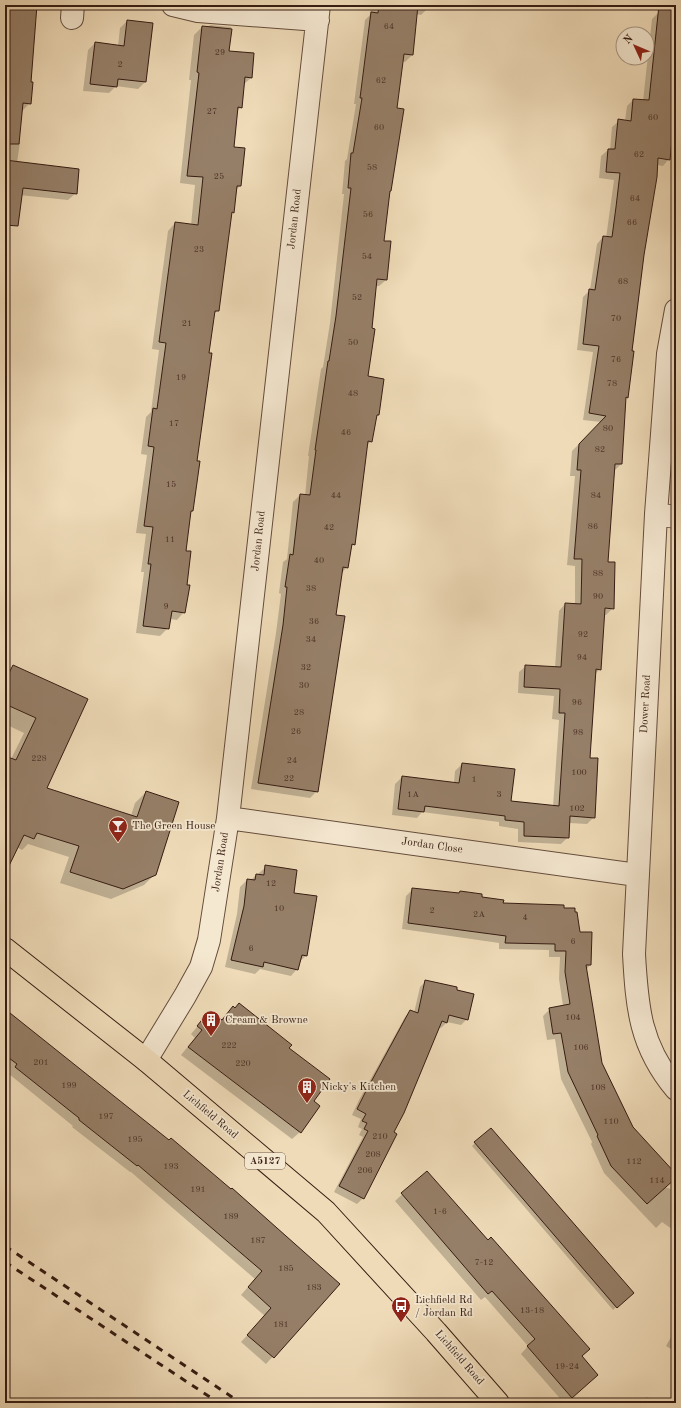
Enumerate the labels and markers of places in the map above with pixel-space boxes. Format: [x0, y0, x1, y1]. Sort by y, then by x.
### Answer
bar icon: The Green House [107, 815, 129, 843]
place label: The Green House [132, 821, 215, 832]
building icon: Cream & Browne [200, 1009, 222, 1037]
place label: Cream & Browne [225, 1015, 308, 1026]
building icon: Nicky's Kitchen [296, 1076, 318, 1104]
place label: Nicky's Kitchen [321, 1082, 396, 1093]
bus stop icon: Lichfield Rd / Jordan Rd [390, 1295, 412, 1323]
place label: Lichfield Rd / Jordan Rd [415, 1295, 473, 1319]

